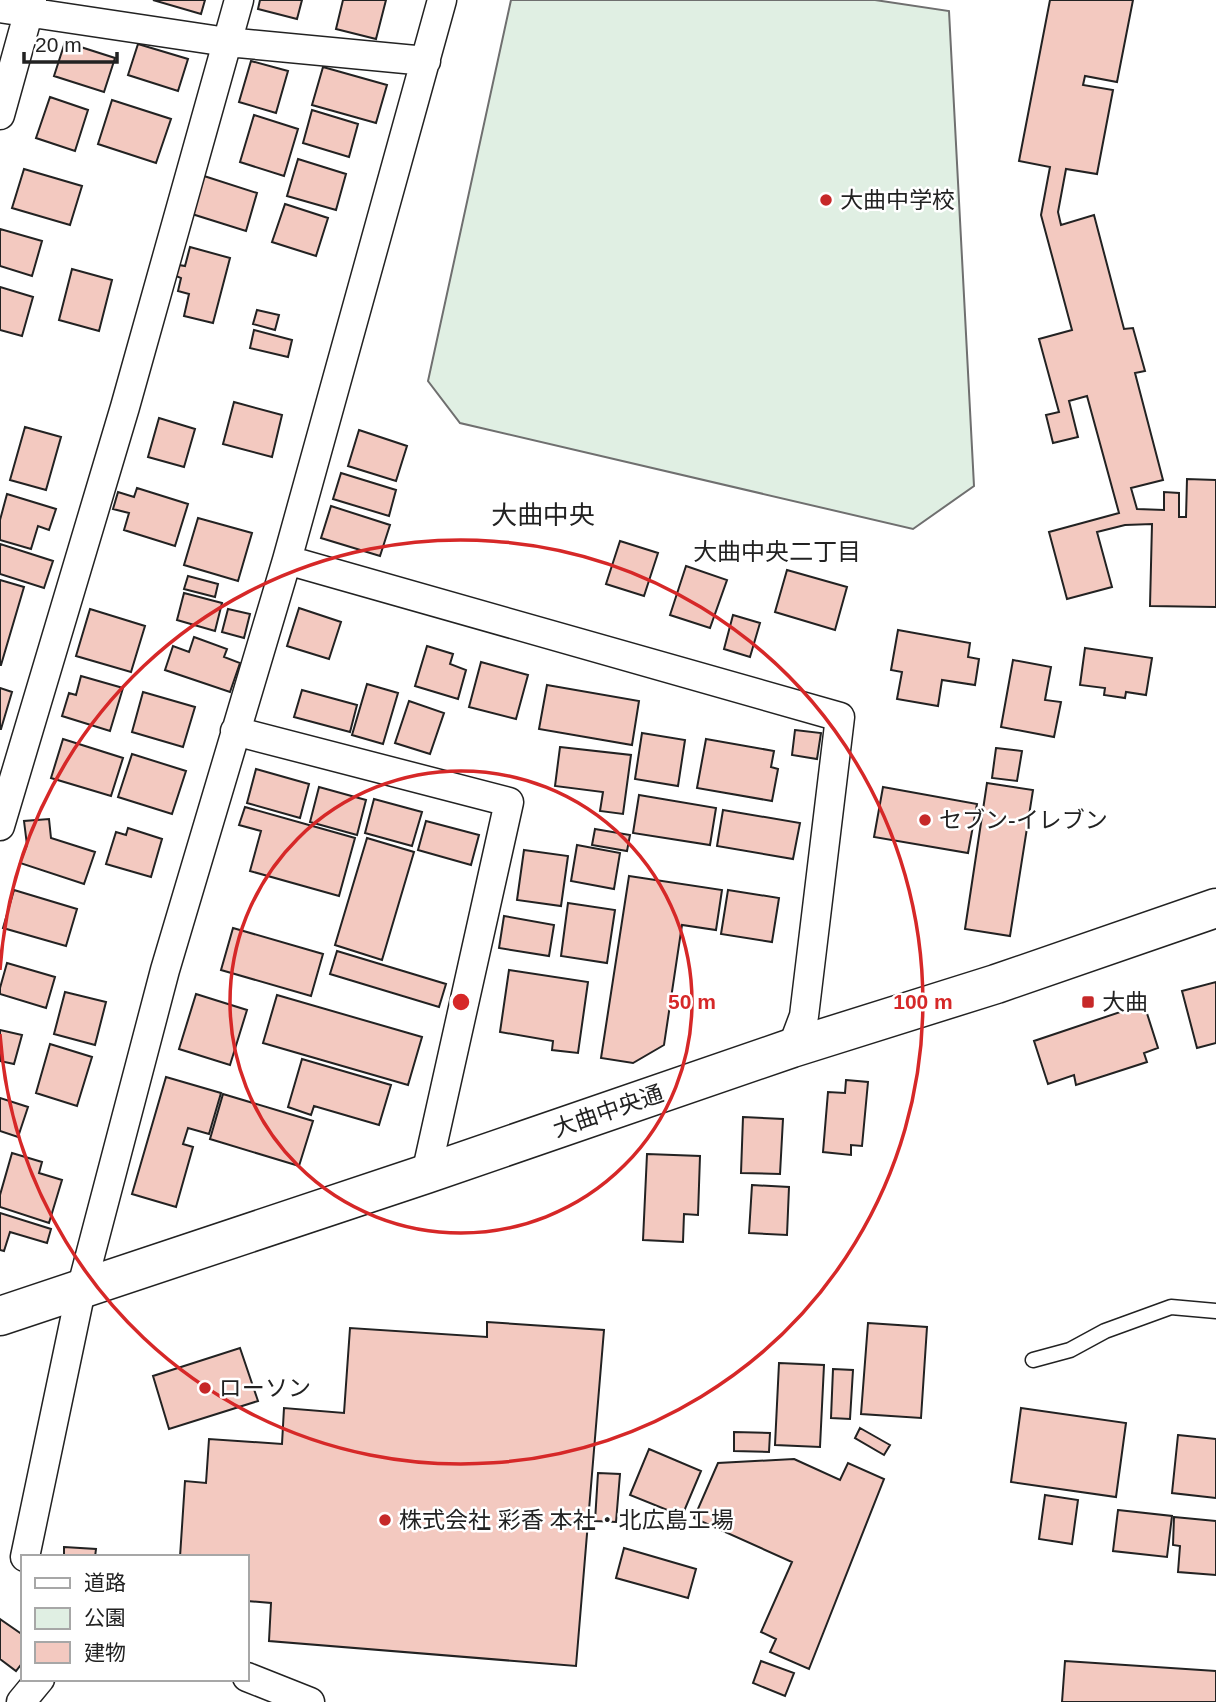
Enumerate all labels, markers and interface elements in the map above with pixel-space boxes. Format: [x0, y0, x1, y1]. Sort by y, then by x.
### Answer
scale bar [24, 21, 117, 65]
text: 20 m [35, 33, 82, 56]
place label: 大曲中学校 [840, 187, 955, 213]
marker: 大曲中学校 [818, 192, 834, 208]
district label: 大曲中央 [491, 500, 595, 530]
district label: 大曲中央二丁目 [693, 538, 861, 565]
place label: セブン-イレブン [939, 807, 1108, 833]
marker: セブン-イレブン [917, 812, 933, 828]
place label: 大曲 [1102, 989, 1148, 1015]
centre of rings [449, 990, 473, 1014]
text: 50 m [668, 990, 716, 1013]
text: 100 m [893, 990, 953, 1013]
marker: 大曲 [1080, 994, 1096, 1010]
street label: 大曲中央通 [549, 1080, 667, 1142]
place label: ローソン [219, 1375, 311, 1401]
marker: ローソン [197, 1380, 213, 1396]
place label: 株式会社 彩香 本社・北広島工場 [399, 1507, 734, 1533]
marker: 株式会社 彩香 本社・北広島工場 [377, 1512, 393, 1528]
legend [21, 1555, 248, 1681]
text: 道路 [84, 1571, 126, 1594]
text: 公園 [84, 1606, 126, 1629]
text: 建物 [84, 1641, 126, 1664]

